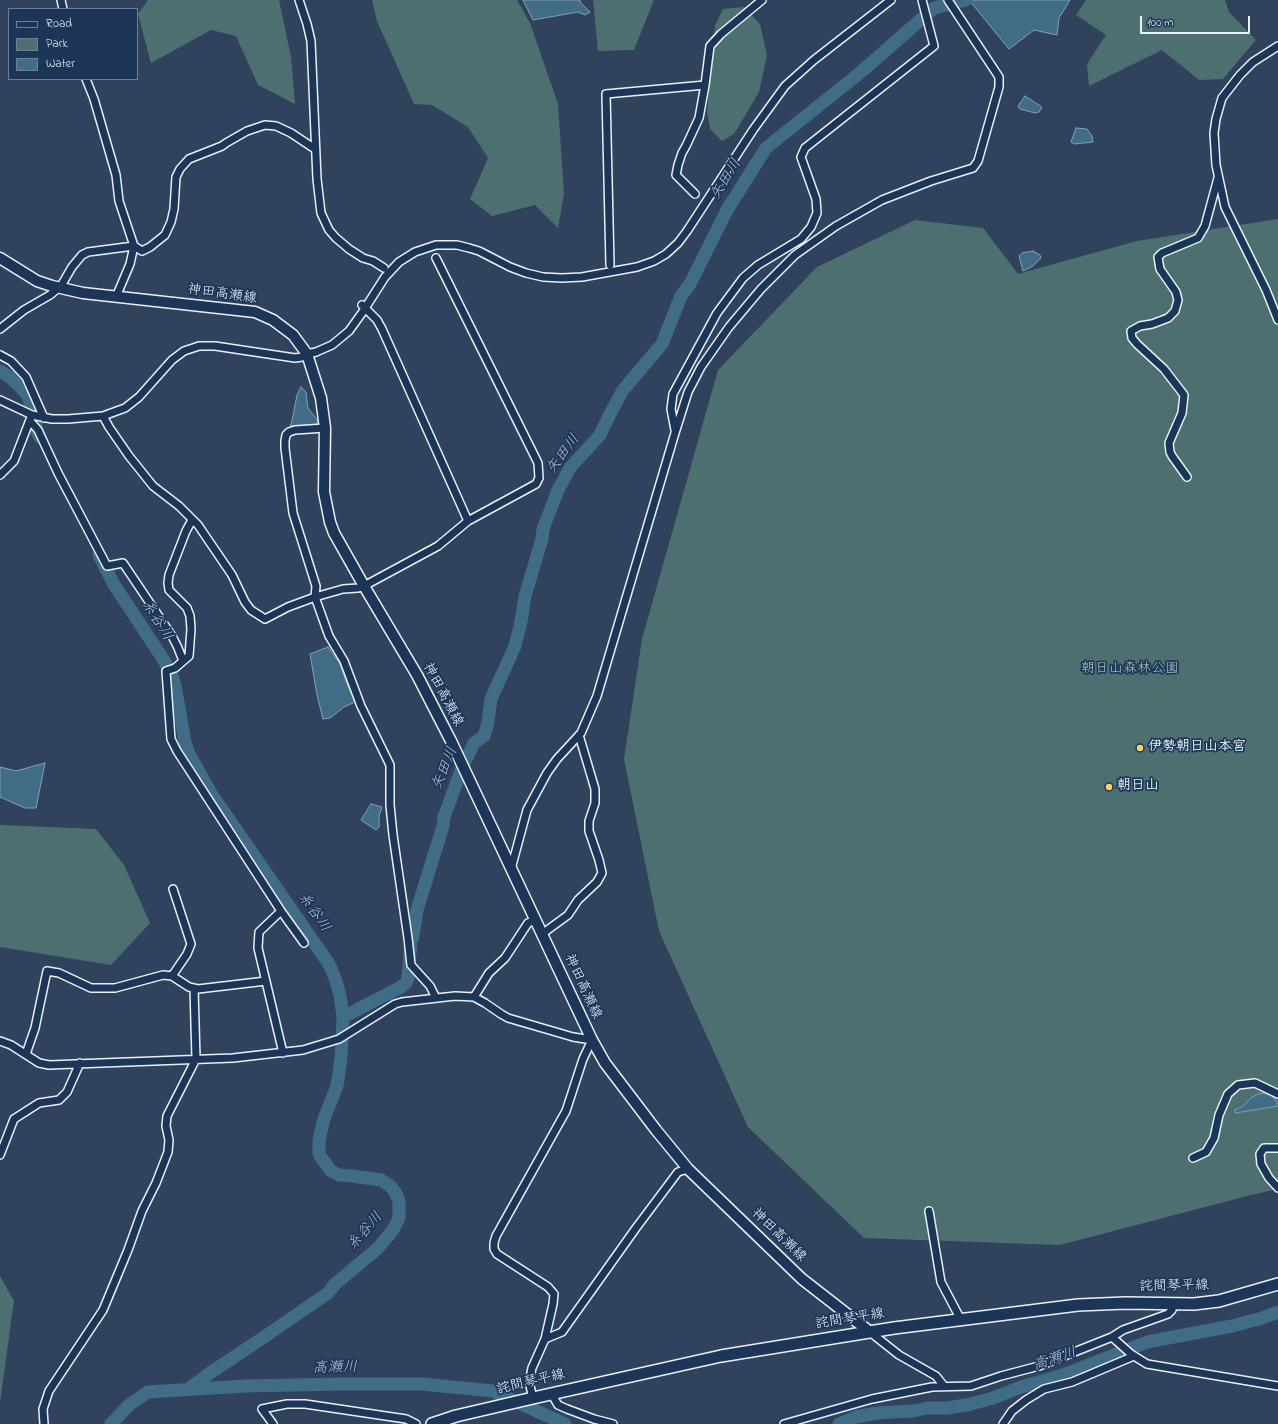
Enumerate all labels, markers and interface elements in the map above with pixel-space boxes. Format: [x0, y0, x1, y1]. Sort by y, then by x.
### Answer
legend [8, 8, 138, 80]
scale bar [1142, 8, 1252, 34]
text: 100 m [1147, 14, 1174, 32]
text: Road [46, 15, 72, 33]
text: Park [46, 35, 68, 53]
text: Water [46, 55, 75, 73]
water label: 矢田川 [707, 156, 747, 204]
street label: 神田高瀬線 [186, 282, 258, 308]
water label: 矢田川 [543, 432, 585, 478]
water label: 糸谷川 [136, 597, 176, 645]
street label: 神田高瀬線 [418, 660, 466, 730]
park label: 朝日山森林公園 [1081, 662, 1179, 678]
place label: 伊勢朝日山本宮 [1148, 740, 1246, 756]
marker: 伊勢朝日山本宮 [1135, 743, 1145, 753]
water label: 矢田川 [429, 745, 463, 793]
place label: 朝日山 [1117, 779, 1159, 795]
marker: 朝日山 [1104, 782, 1114, 792]
water label: 糸谷川 [293, 889, 333, 937]
street label: 神田高瀬線 [560, 952, 604, 1022]
street label: 神田高瀬線 [747, 1206, 809, 1266]
water label: 糸谷川 [344, 1209, 388, 1255]
street label: 詫間琴平線 [1139, 1278, 1209, 1296]
street label: 詫間琴平線 [814, 1306, 886, 1334]
water label: 高瀬川 [1031, 1344, 1079, 1376]
water label: 高瀬川 [312, 1360, 358, 1378]
street label: 詫間琴平線 [495, 1367, 567, 1399]

